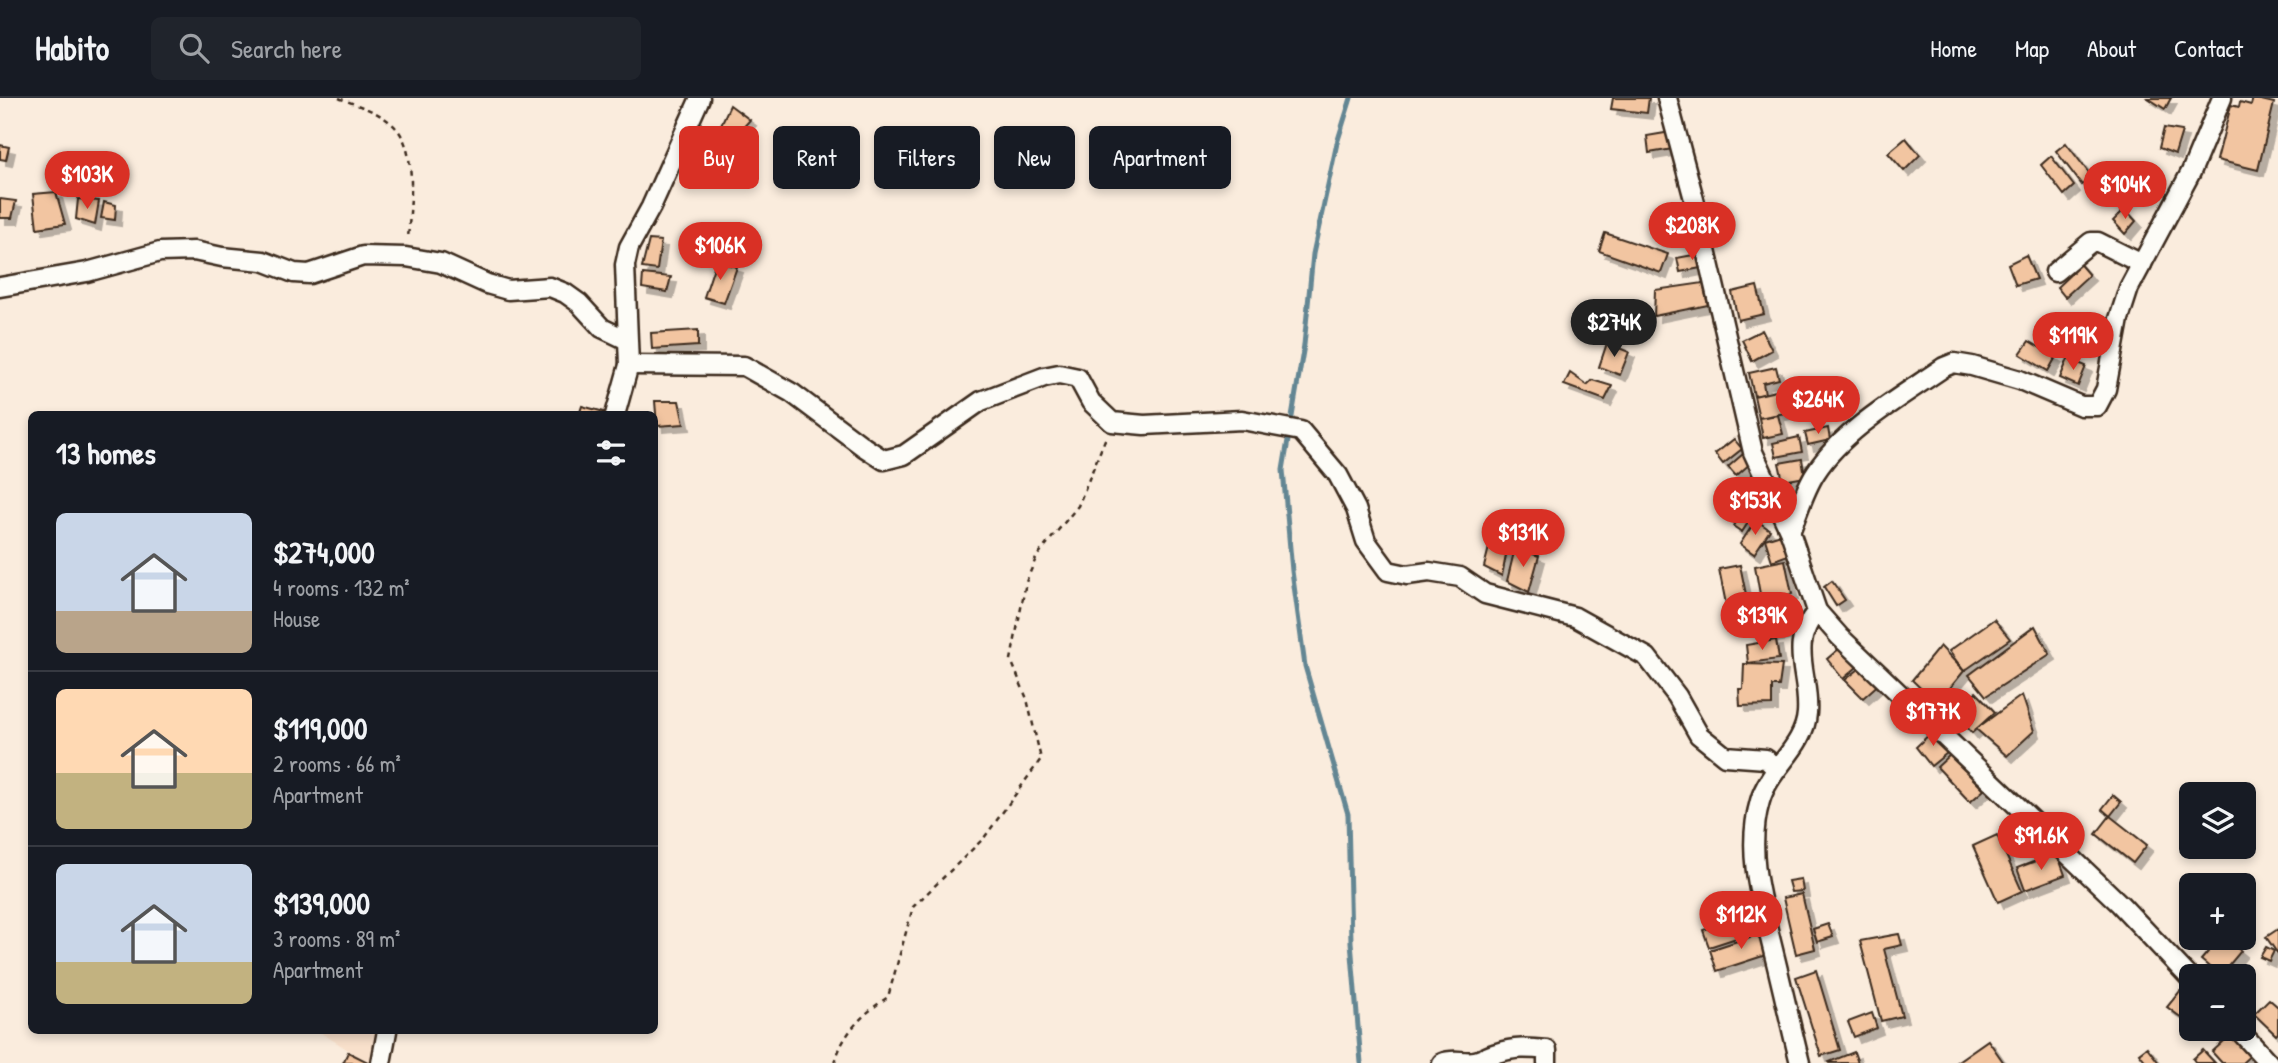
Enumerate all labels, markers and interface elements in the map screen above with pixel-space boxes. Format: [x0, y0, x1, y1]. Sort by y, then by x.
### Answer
search box [151, 17, 641, 80]
text: Habito [35, 26, 109, 70]
icon: search [175, 29, 213, 67]
text: Search here [231, 31, 342, 66]
text: Home [1930, 32, 1977, 64]
text: Map [2015, 32, 2049, 64]
text: About [2087, 32, 2136, 64]
text: Contact [2174, 32, 2243, 64]
chip: Buy [679, 126, 759, 189]
chip: Rent [773, 126, 860, 189]
chip: Filters [874, 126, 980, 189]
chip: New [994, 126, 1075, 189]
chip: Apartment [1089, 126, 1231, 189]
pin: $103K [38, 152, 136, 211]
text: $103K [61, 158, 113, 189]
pin: $104K [2076, 162, 2174, 221]
text: $104K [2100, 168, 2150, 199]
pin: $208K [1643, 202, 1741, 262]
text: $208K [1665, 209, 1719, 240]
pin: $106K [671, 222, 769, 282]
text: $106K [694, 229, 746, 260]
pin: $274K [1565, 300, 1663, 359]
text: $274K [1587, 306, 1641, 337]
pin: $119K [2024, 313, 2122, 372]
text: $119K [2049, 319, 2097, 350]
pin: $264K [1769, 376, 1867, 436]
text: $264K [1792, 383, 1844, 414]
text: 13 homes [56, 433, 156, 473]
icon: filters [592, 434, 630, 472]
pin: $153K [1706, 478, 1804, 537]
text: $153K [1729, 484, 1781, 515]
pin: $131K [1474, 510, 1572, 569]
text: $131K [1498, 516, 1548, 547]
text: $274,000 [273, 532, 375, 572]
icon: home [112, 541, 196, 625]
text: 4 rooms · 132 m² [273, 572, 410, 603]
pin: $139K [1713, 592, 1811, 652]
text: $139K [1737, 599, 1787, 630]
text: House [273, 603, 320, 634]
pin: $177K [1884, 688, 1982, 748]
text: $177K [1906, 695, 1960, 726]
text: $119,000 [273, 708, 367, 748]
icon: home [112, 717, 196, 801]
text: 2 rooms · 66 m² [273, 748, 401, 779]
text: Apartment [273, 779, 363, 810]
map controls [2179, 782, 2256, 1041]
button: layers [2179, 782, 2256, 859]
pin: $91.6K [1984, 812, 2098, 872]
text: $91.6K [2014, 819, 2068, 850]
button: + [2179, 873, 2256, 950]
text: $139,000 [273, 883, 370, 923]
icon: home [112, 892, 196, 976]
pin: $112K [1692, 892, 1790, 951]
text: $112K [1715, 898, 1767, 929]
text: 3 rooms · 89 m² [273, 923, 400, 954]
text: Apartment [273, 954, 363, 985]
button: − [2179, 964, 2256, 1041]

